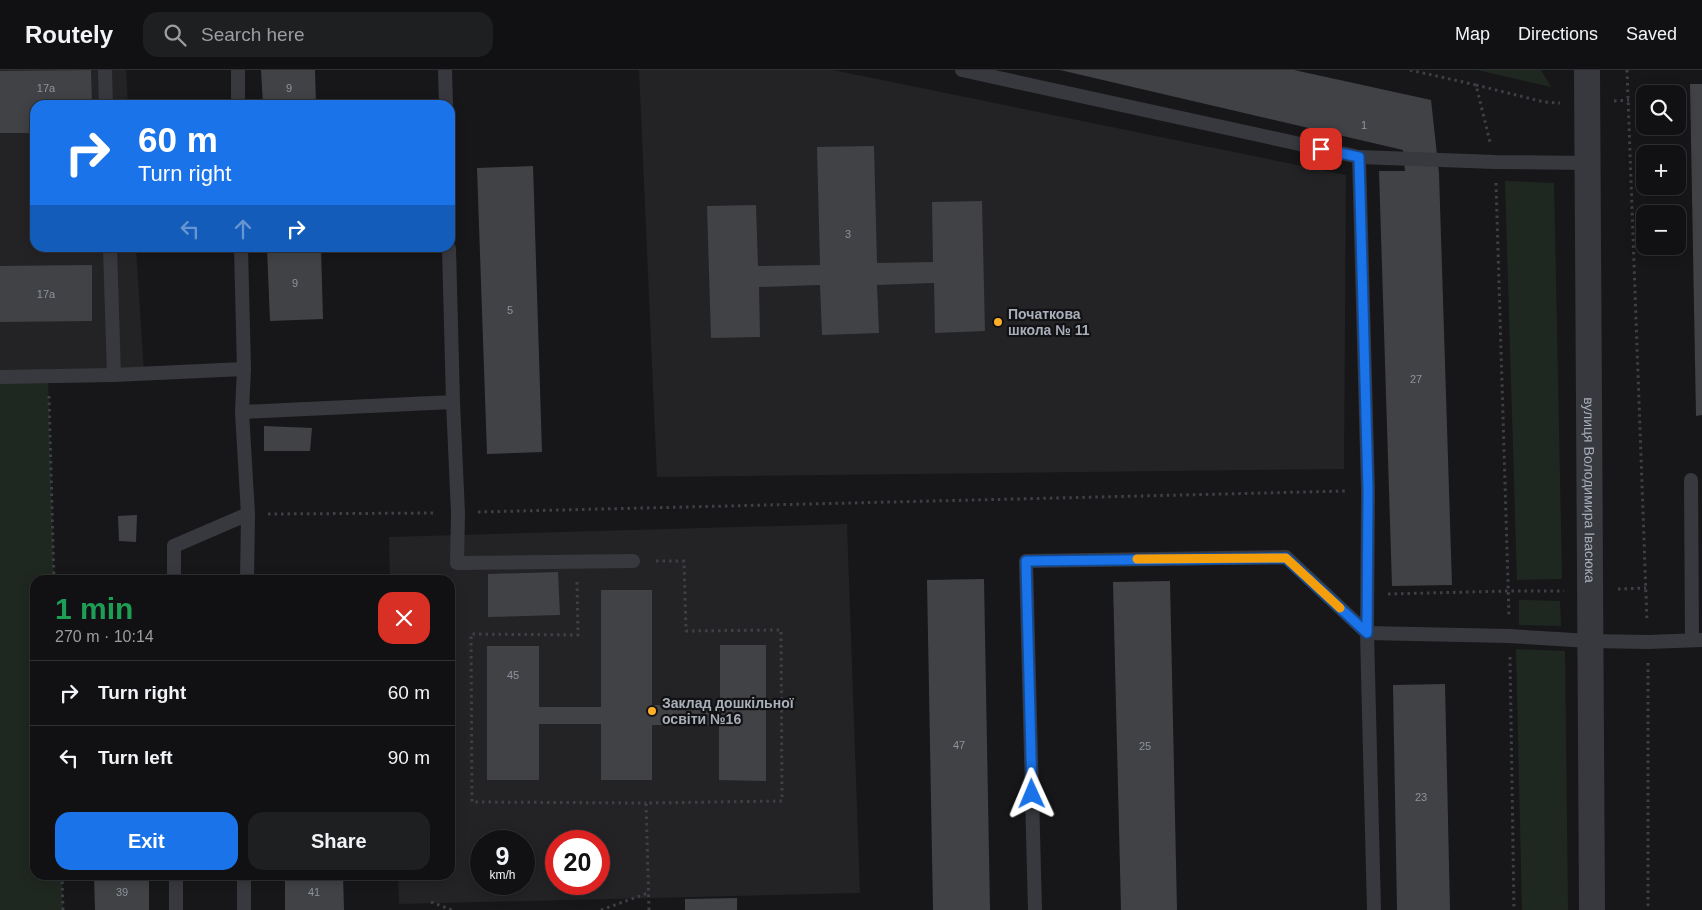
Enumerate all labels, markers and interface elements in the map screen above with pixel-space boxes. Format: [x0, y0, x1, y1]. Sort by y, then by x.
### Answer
search box [143, 12, 493, 57]
text: Routely [25, 21, 113, 48]
icon: search [161, 21, 189, 49]
text: Search here [201, 24, 305, 45]
text: Map [1455, 24, 1490, 44]
text: Directions [1518, 24, 1598, 44]
text: Saved [1626, 24, 1677, 44]
house number: 17а [37, 82, 56, 94]
house number: 9 [286, 82, 292, 94]
map controls [1636, 85, 1686, 255]
button: search [1636, 85, 1686, 135]
house number: 1 [1361, 119, 1367, 131]
icon: right [55, 120, 120, 185]
text: 60 m [138, 120, 218, 159]
pin [1300, 128, 1342, 170]
icon: arrive [1307, 135, 1335, 163]
button: + [1636, 145, 1686, 195]
text: Turn right [138, 161, 231, 186]
button: − [1636, 205, 1686, 255]
icon: left [176, 215, 204, 243]
icon: ahead [229, 215, 257, 243]
icon: right [282, 215, 310, 243]
house number: 3 [845, 228, 851, 240]
house number: 9 [292, 277, 298, 289]
house number: 17а [37, 288, 56, 300]
house number: 5 [507, 304, 513, 316]
place label: Початкова школа № 11 [1008, 306, 1090, 338]
marker: Початкова школа № 11 [992, 316, 1004, 328]
house number: 27 [1410, 373, 1422, 385]
street label: вулиця Володимира Івасюка [1581, 397, 1598, 583]
text: 1 min [55, 592, 133, 625]
button: close [378, 592, 430, 644]
text: 270 m · 10:14 [55, 628, 154, 645]
house number: 45 [507, 669, 519, 681]
icon: right [55, 679, 83, 707]
text: Turn right [98, 682, 186, 703]
text: 60 m [388, 682, 430, 703]
place label: Заклад дошкільної освіти №16 [662, 695, 795, 727]
marker: Заклад дошкільної освіти №16 [646, 705, 658, 717]
house number: 47 [953, 739, 965, 751]
house number: 25 [1139, 740, 1151, 752]
icon: left [55, 744, 83, 772]
text: Turn left [98, 747, 173, 768]
text: 90 m [388, 747, 430, 768]
position arrow [1005, 767, 1057, 819]
house number: 23 [1415, 791, 1427, 803]
button: Exit [55, 812, 238, 870]
button: Share [248, 812, 430, 870]
speed limit sign: 20 [545, 830, 610, 895]
text: 9 [496, 842, 509, 870]
text: km/h [489, 868, 516, 882]
house number: 39 [116, 886, 128, 898]
house number: 41 [308, 886, 320, 898]

